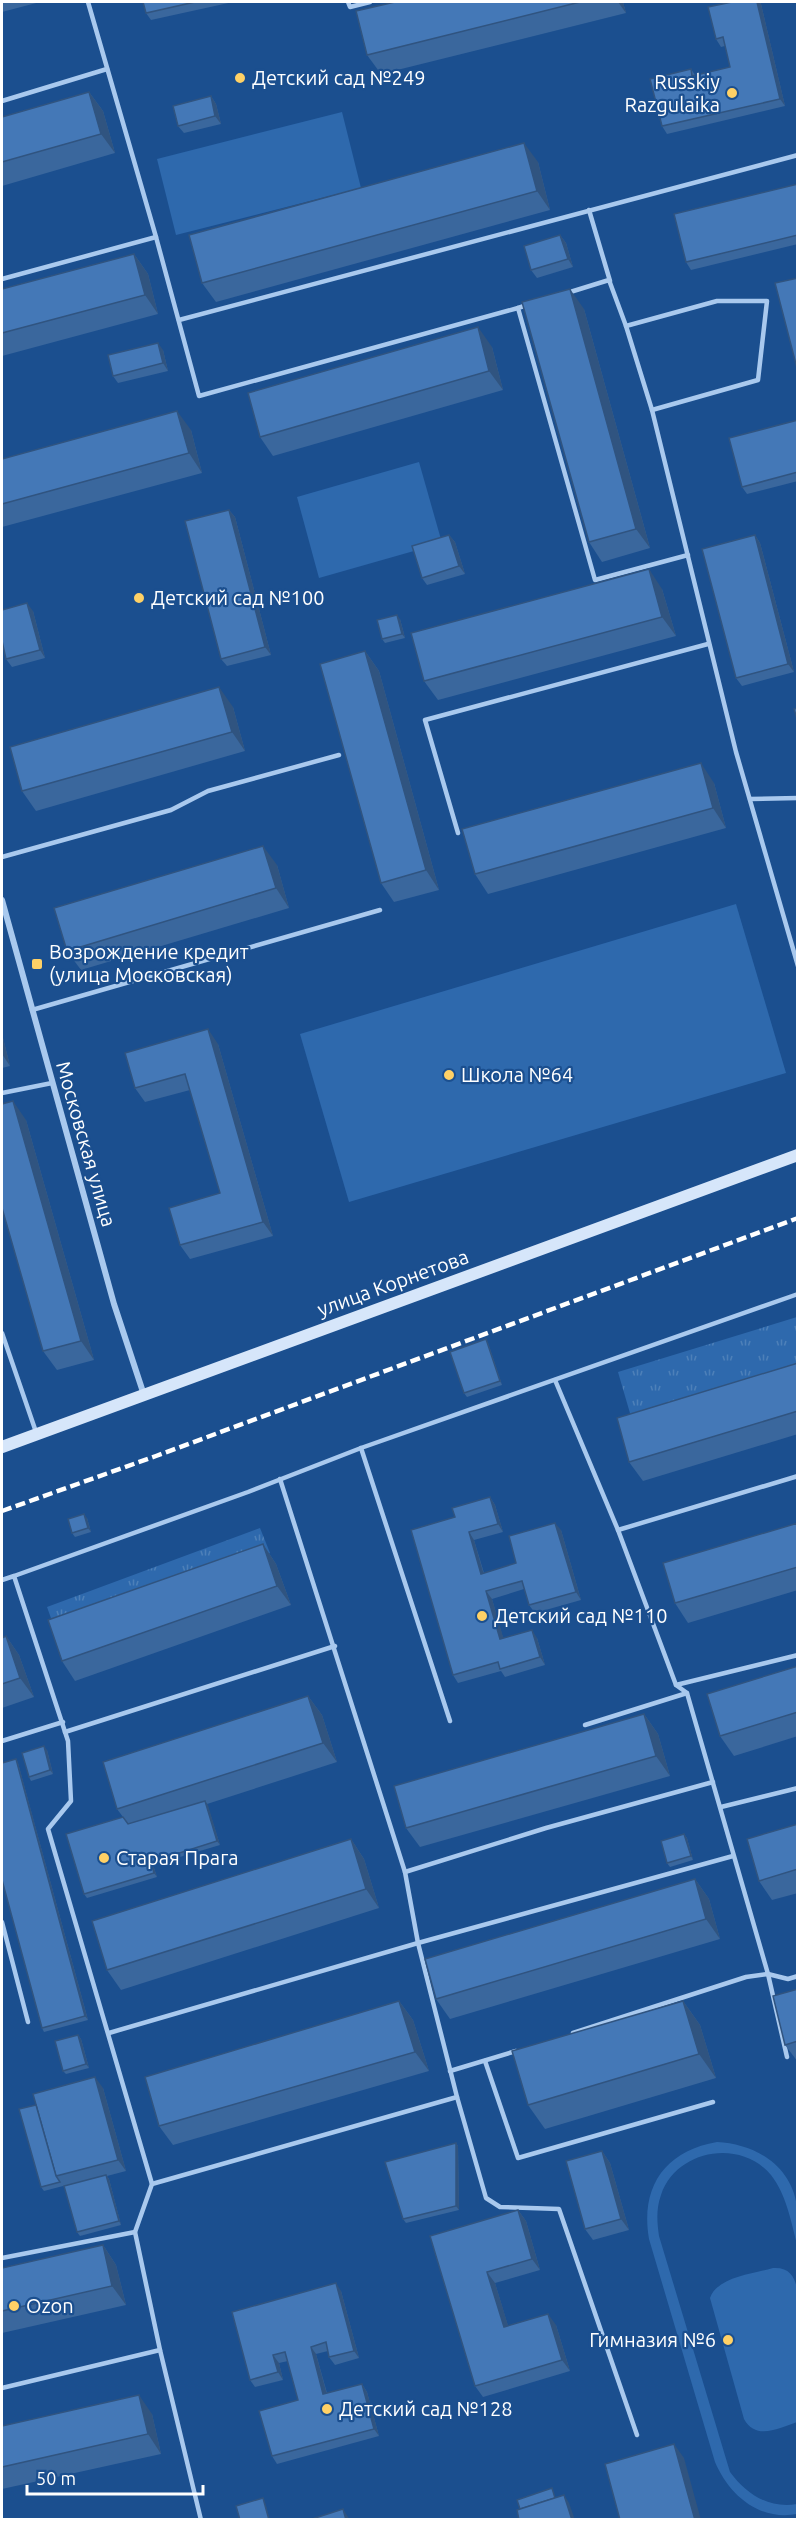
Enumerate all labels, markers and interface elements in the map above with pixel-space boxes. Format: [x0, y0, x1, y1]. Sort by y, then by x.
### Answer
place label: Детский сад №249 [252, 66, 425, 89]
place label: Russkiy Razgulaika [625, 70, 720, 116]
marker: Детский сад №249 [233, 71, 247, 85]
marker: Russkiy Razgulaika [725, 86, 739, 100]
place label: Детский сад №100 [151, 586, 324, 609]
marker: Детский сад №100 [132, 591, 146, 605]
place label: Возрождение кредит (улица Московская) [49, 940, 249, 986]
marker: Возрождение кредит (улица Московская) [30, 957, 44, 971]
street label: Московская улица [52, 1059, 121, 1229]
place label: Школа №64 [461, 1063, 573, 1086]
marker: Школа №64 [442, 1068, 456, 1082]
street label: улица Корнетова [314, 1244, 472, 1321]
place label: Детский сад №110 [494, 1604, 667, 1627]
marker: Детский сад №110 [475, 1609, 489, 1623]
place label: Старая Прага [116, 1846, 238, 1869]
marker: Старая Прага [97, 1851, 111, 1865]
place label: Ozon [26, 2294, 74, 2317]
marker: Ozon [7, 2299, 21, 2313]
place label: Гимназия №6 [589, 2328, 716, 2351]
marker: Гимназия №6 [721, 2333, 735, 2347]
place label: Детский сад №128 [339, 2397, 512, 2420]
marker: Детский сад №128 [320, 2402, 334, 2416]
scale bar [27, 2458, 202, 2496]
text: 50 m [36, 2468, 76, 2488]

